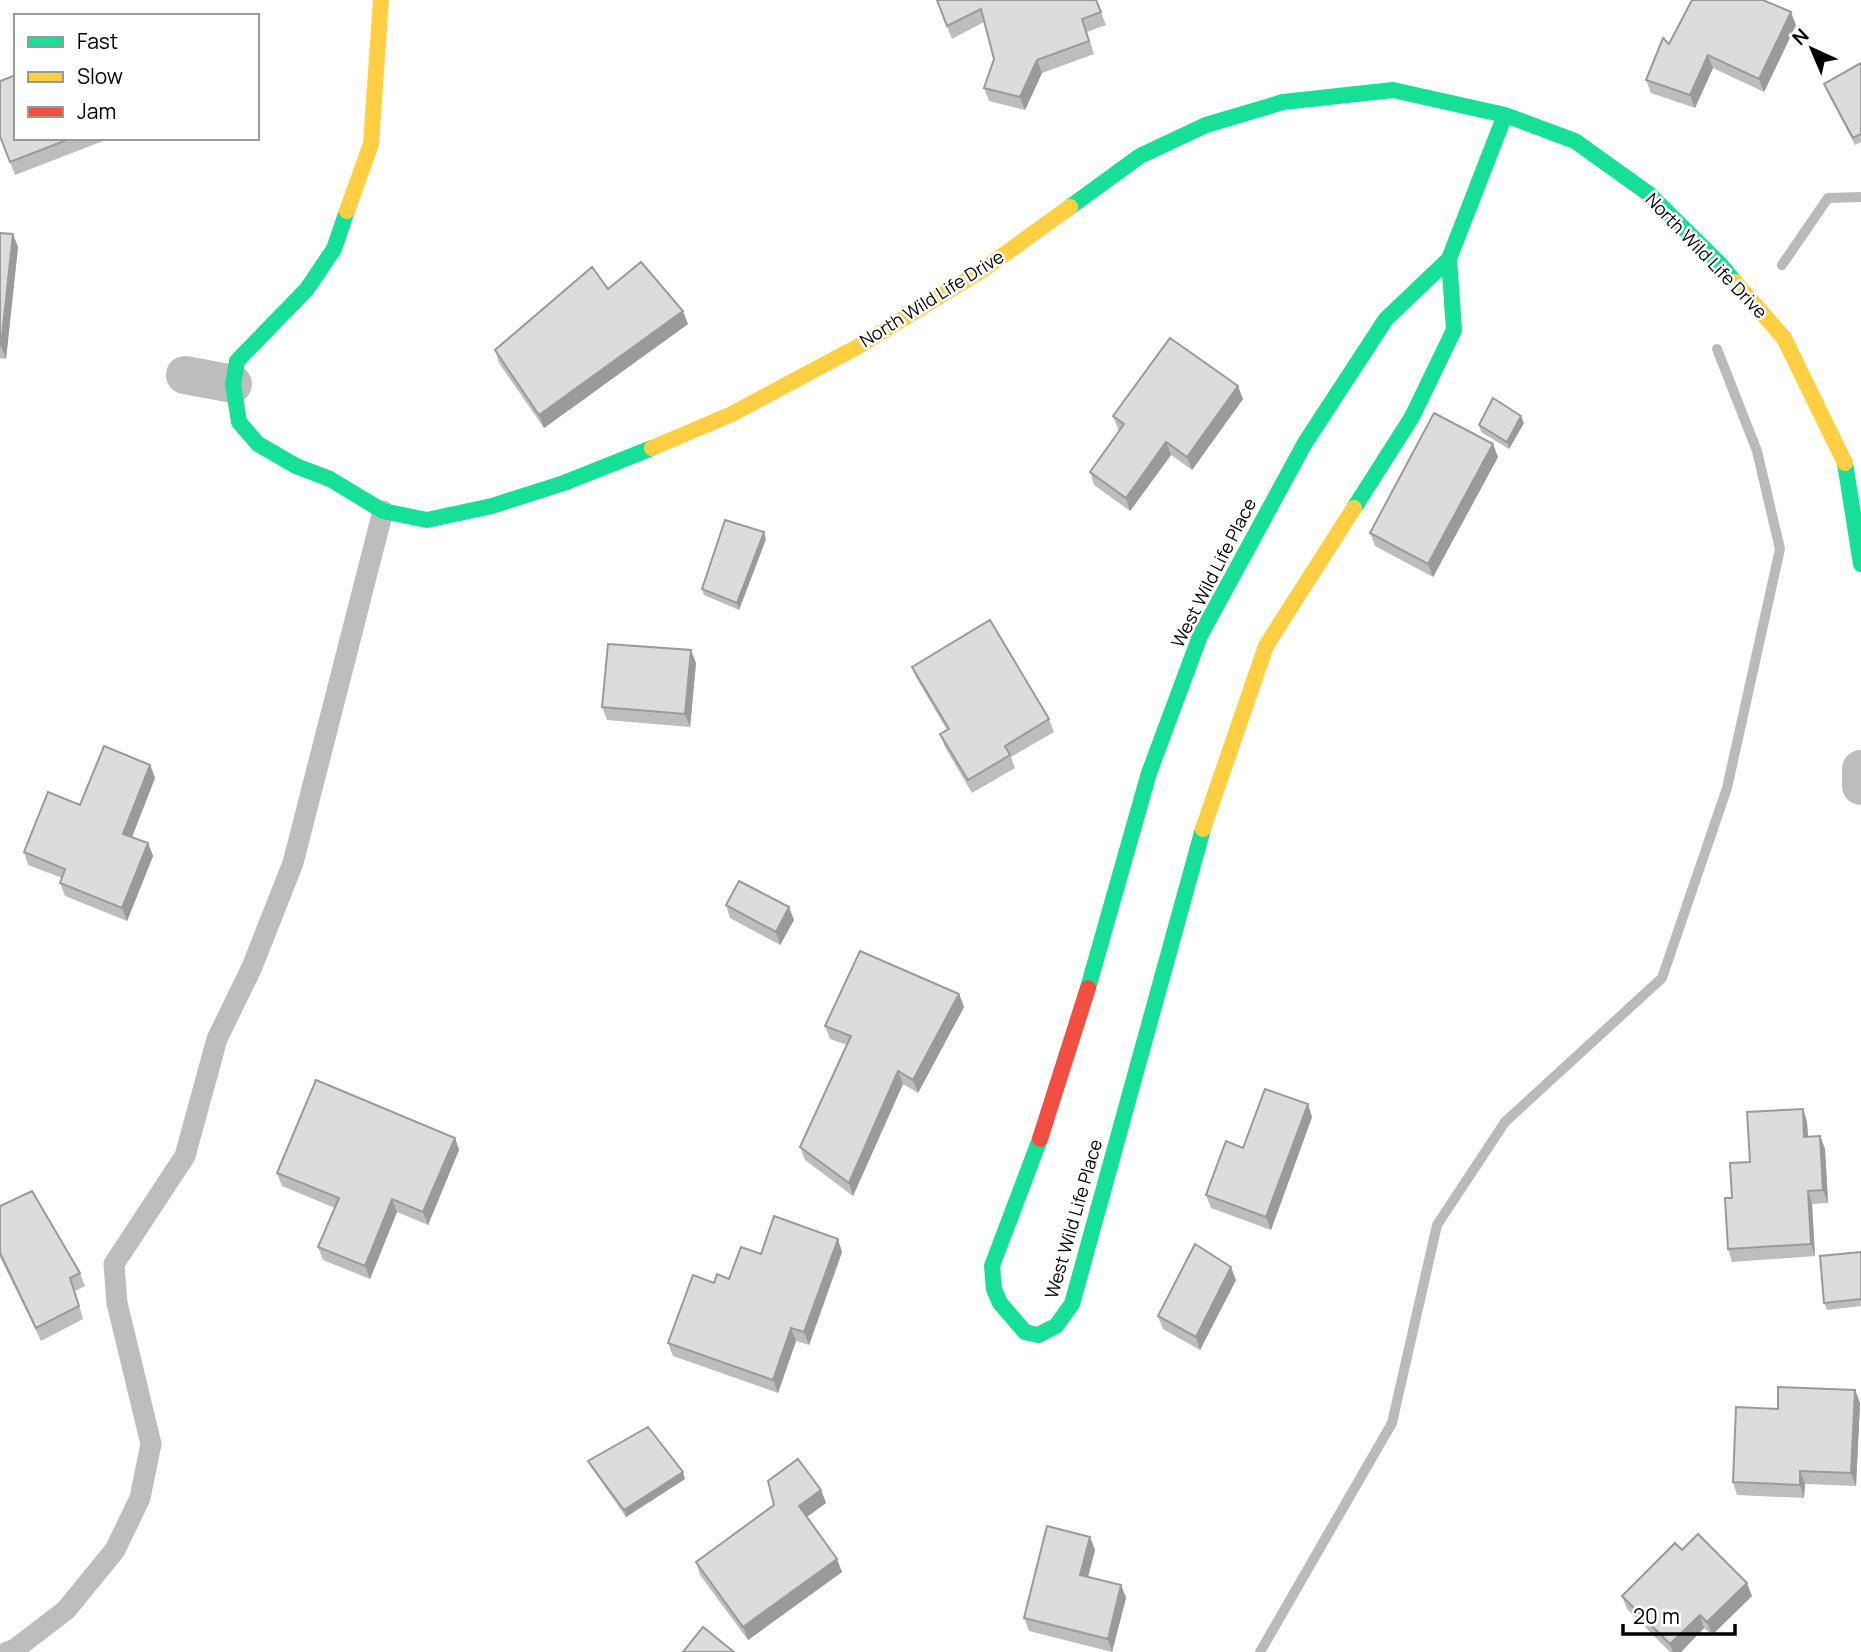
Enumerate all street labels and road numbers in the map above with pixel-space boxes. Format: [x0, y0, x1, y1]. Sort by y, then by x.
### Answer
street label: North Wild Life Drive [1641, 187, 1773, 323]
street label: North Wild Life Drive [855, 244, 1008, 352]
street label: West Wild Life Place [1165, 494, 1261, 651]
street label: West Wild Life Place [1039, 1136, 1107, 1301]

